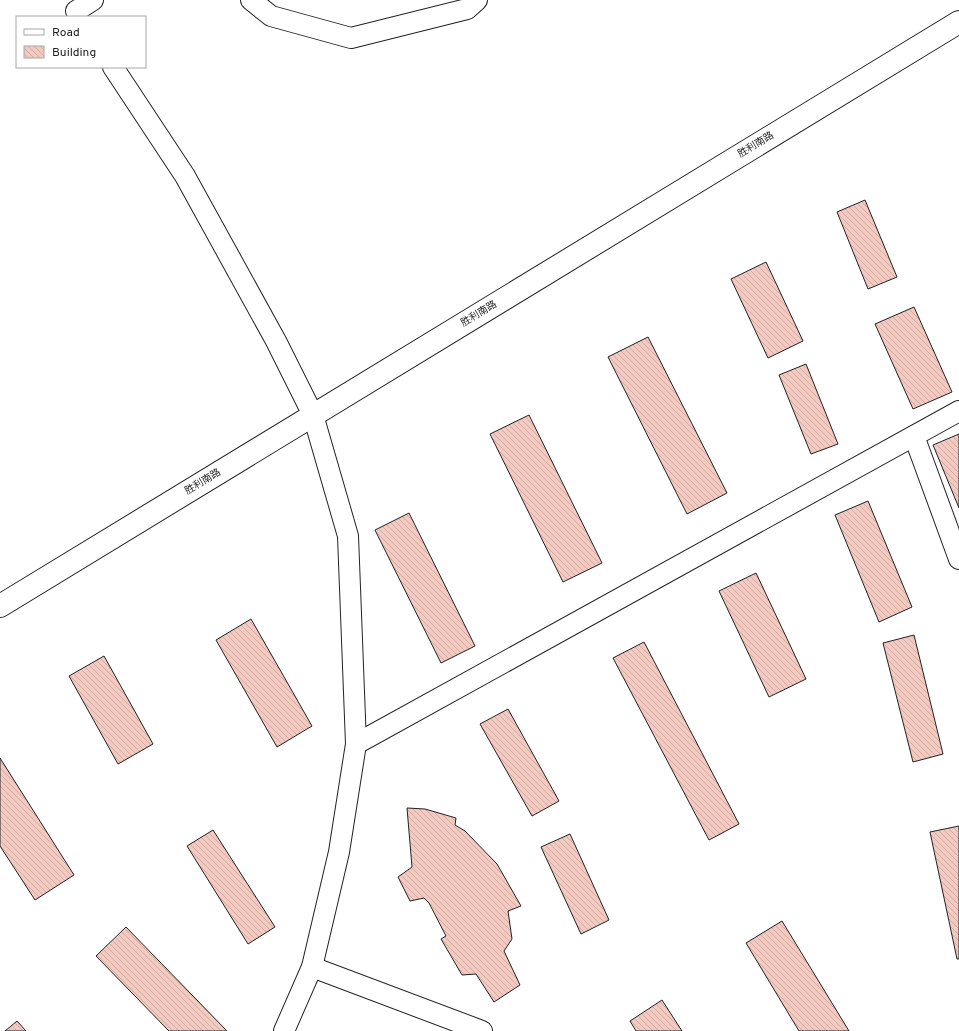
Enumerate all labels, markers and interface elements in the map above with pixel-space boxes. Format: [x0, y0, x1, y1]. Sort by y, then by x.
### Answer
legend [16, 16, 146, 68]
text: Road [52, 25, 80, 41]
text: Building [52, 45, 96, 61]
street label: 胜利南路 [736, 129, 776, 161]
street label: 胜利南路 [459, 298, 499, 330]
street label: 胜利南路 [183, 466, 223, 498]

